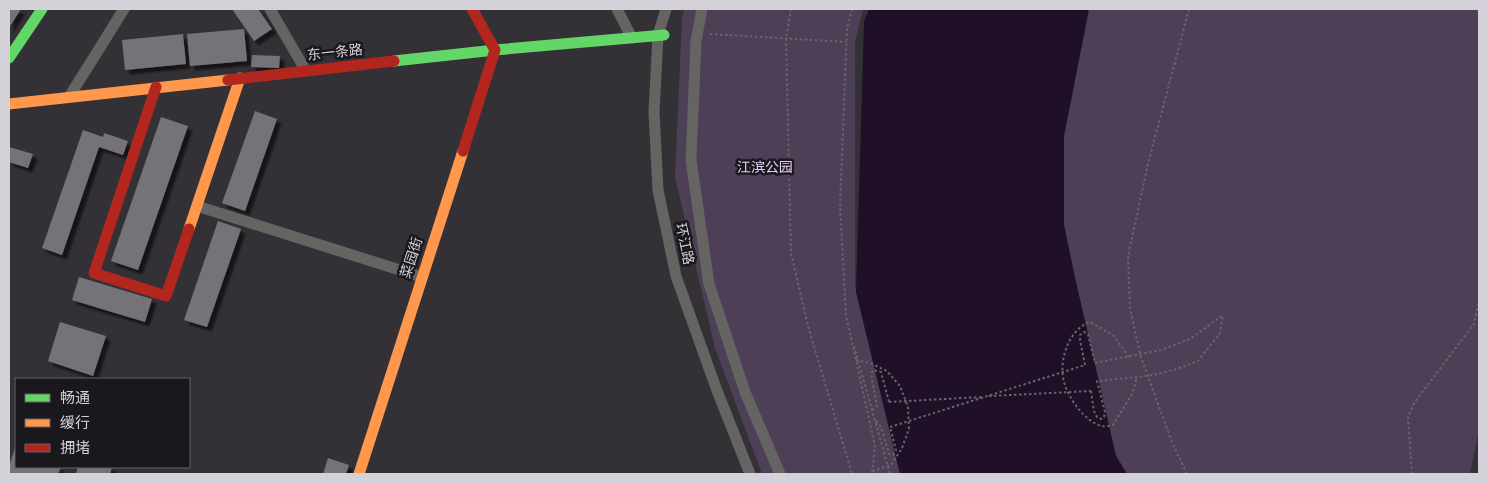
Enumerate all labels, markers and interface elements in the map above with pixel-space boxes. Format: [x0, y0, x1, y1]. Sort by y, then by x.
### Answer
street label: 东一条路 [306, 40, 364, 66]
park label: 江滨公园 [737, 158, 793, 178]
street label: 环江路 [670, 221, 698, 267]
street label: 菜园街 [396, 235, 428, 281]
legend [15, 378, 190, 468]
text: 畅通 [60, 388, 90, 409]
text: 缓行 [60, 413, 90, 434]
text: 拥堵 [60, 438, 90, 459]

